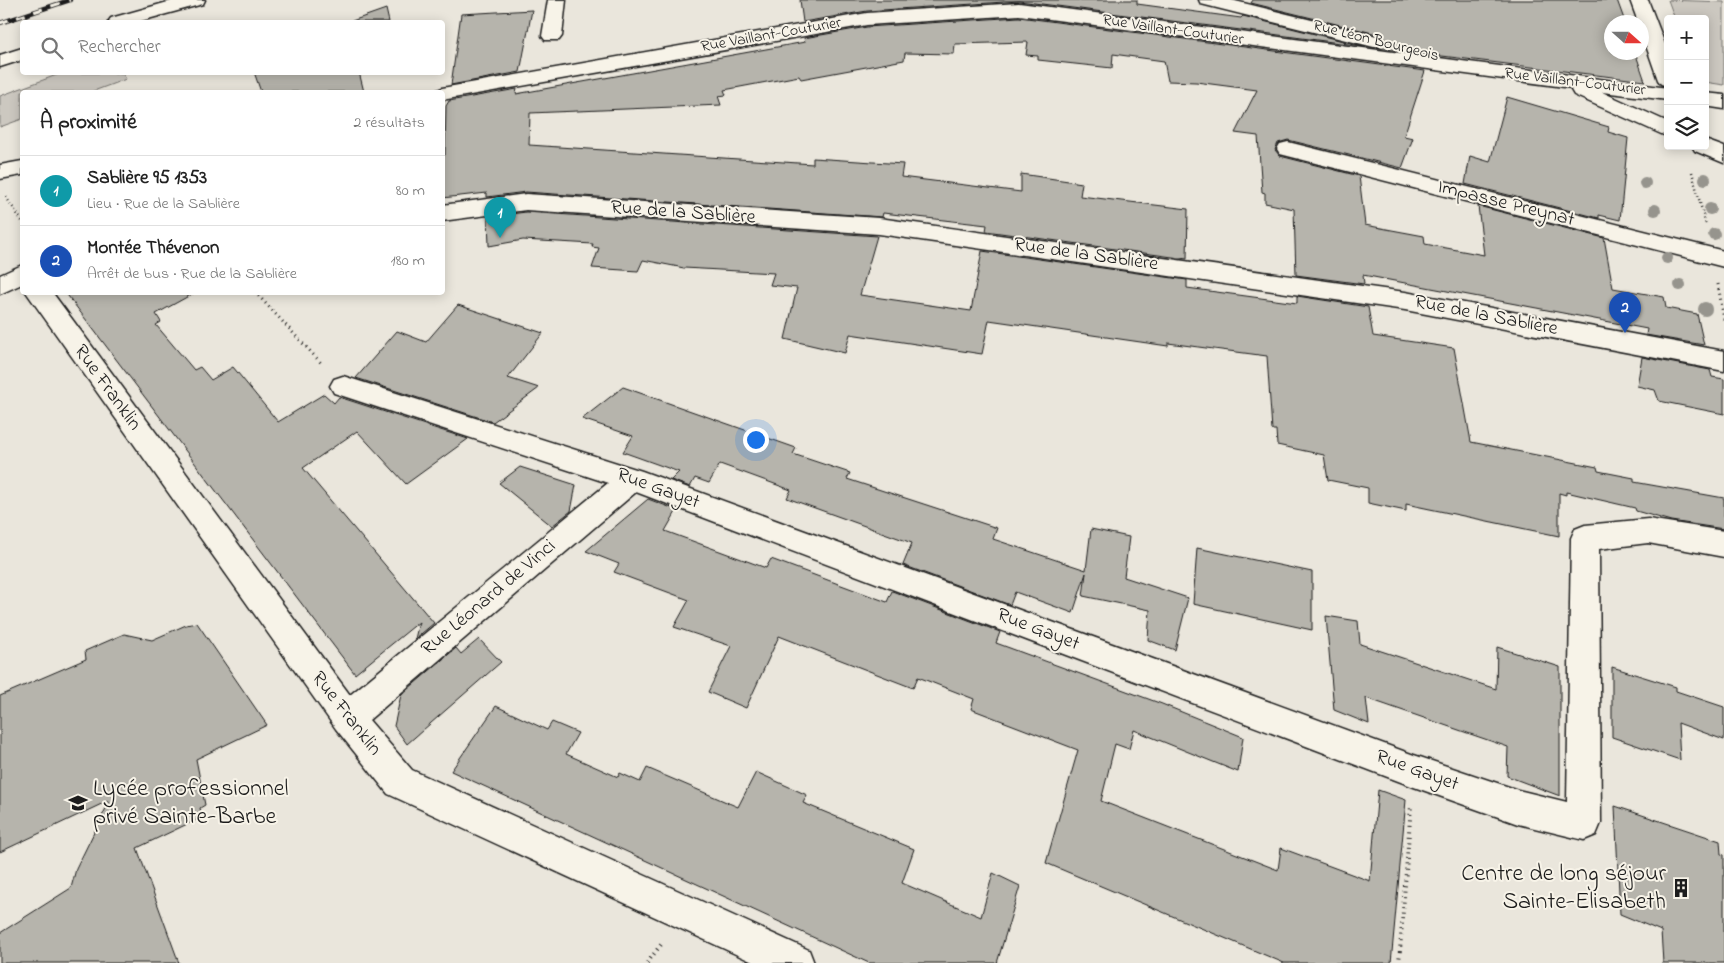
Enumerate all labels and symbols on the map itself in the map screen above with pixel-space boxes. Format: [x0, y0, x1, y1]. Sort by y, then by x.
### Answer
street label: Rue Vaillant-Couturier [1101, 8, 1245, 52]
street label: Rue Vaillant-Couturier [699, 11, 843, 59]
street label: Rue Léon Bourgeois [1310, 14, 1442, 68]
north arrow [1604, 15, 1649, 60]
street label: Rue Vaillant-Couturier [1503, 61, 1647, 103]
street label: Impasse Preynat [1434, 173, 1578, 235]
street label: Rue de la Sablière [609, 193, 757, 233]
pin: 1 [484, 197, 516, 238]
street label: Rue de la Sablière [1012, 231, 1160, 279]
street label: Rue de la Sablière [1412, 288, 1560, 344]
pin: 2 [1609, 292, 1641, 333]
street label: Rue Franklin [66, 339, 148, 437]
your location [743, 427, 769, 453]
street label: Rue Gayet [612, 461, 704, 518]
street label: Rue Léonard de Vinci [415, 533, 563, 663]
street label: Rue Gayet [992, 601, 1084, 659]
street label: Rue Franklin [304, 666, 388, 763]
street label: Rue Gayet [1371, 743, 1463, 800]
place label: Lycée professionnel privé Sainte-Barbe [93, 772, 289, 835]
school or university icon: Lycée professionnel privé Sainte-Barbe [67, 792, 89, 814]
place label: Centre de long séjour Sainte-Elisabeth [1461, 857, 1667, 920]
building icon: Centre de long séjour Sainte-Elisabeth [1670, 877, 1692, 899]

